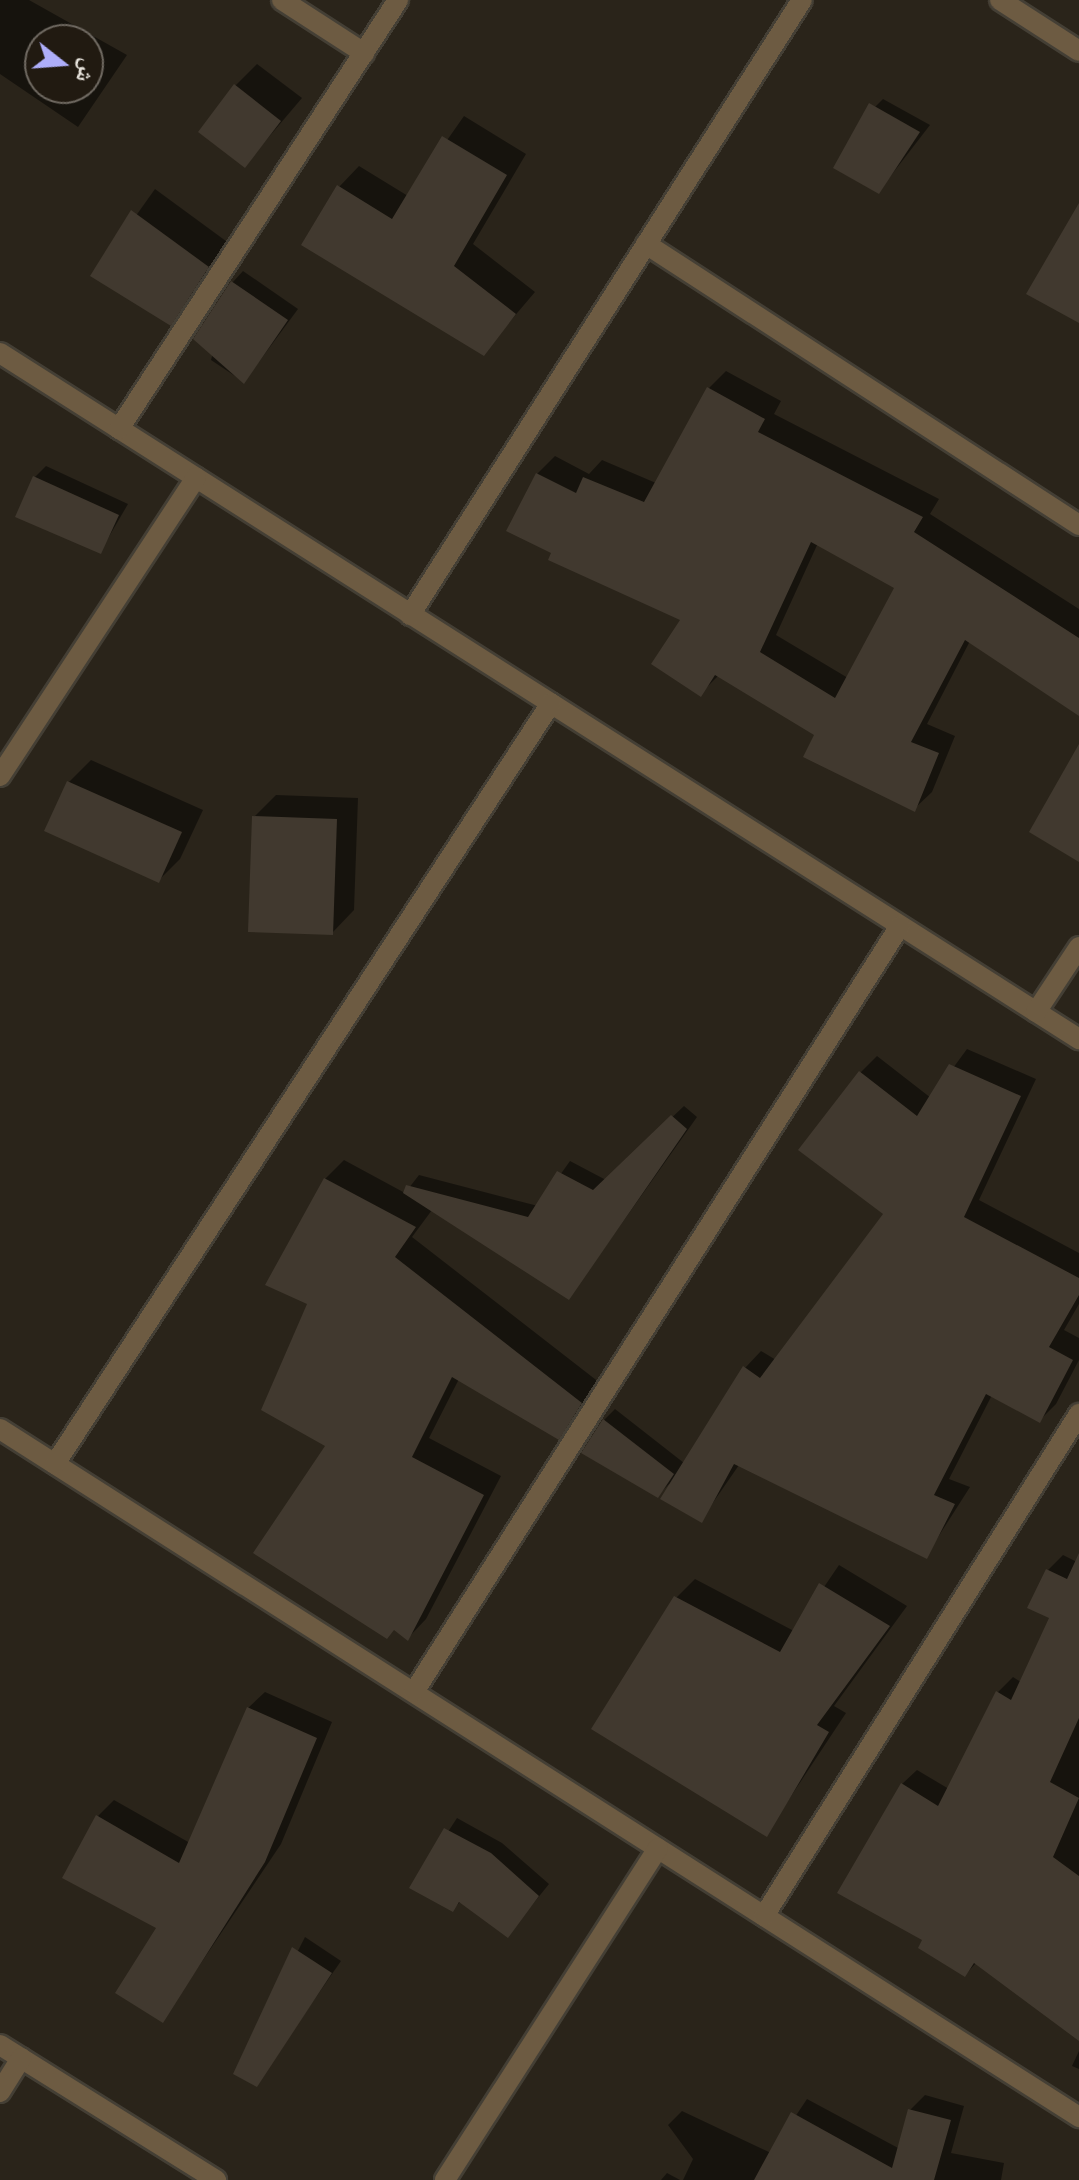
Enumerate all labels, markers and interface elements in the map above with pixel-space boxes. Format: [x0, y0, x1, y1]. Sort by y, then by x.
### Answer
north arrow [24, 24, 104, 104]
text: ش [69, 55, 102, 86]

